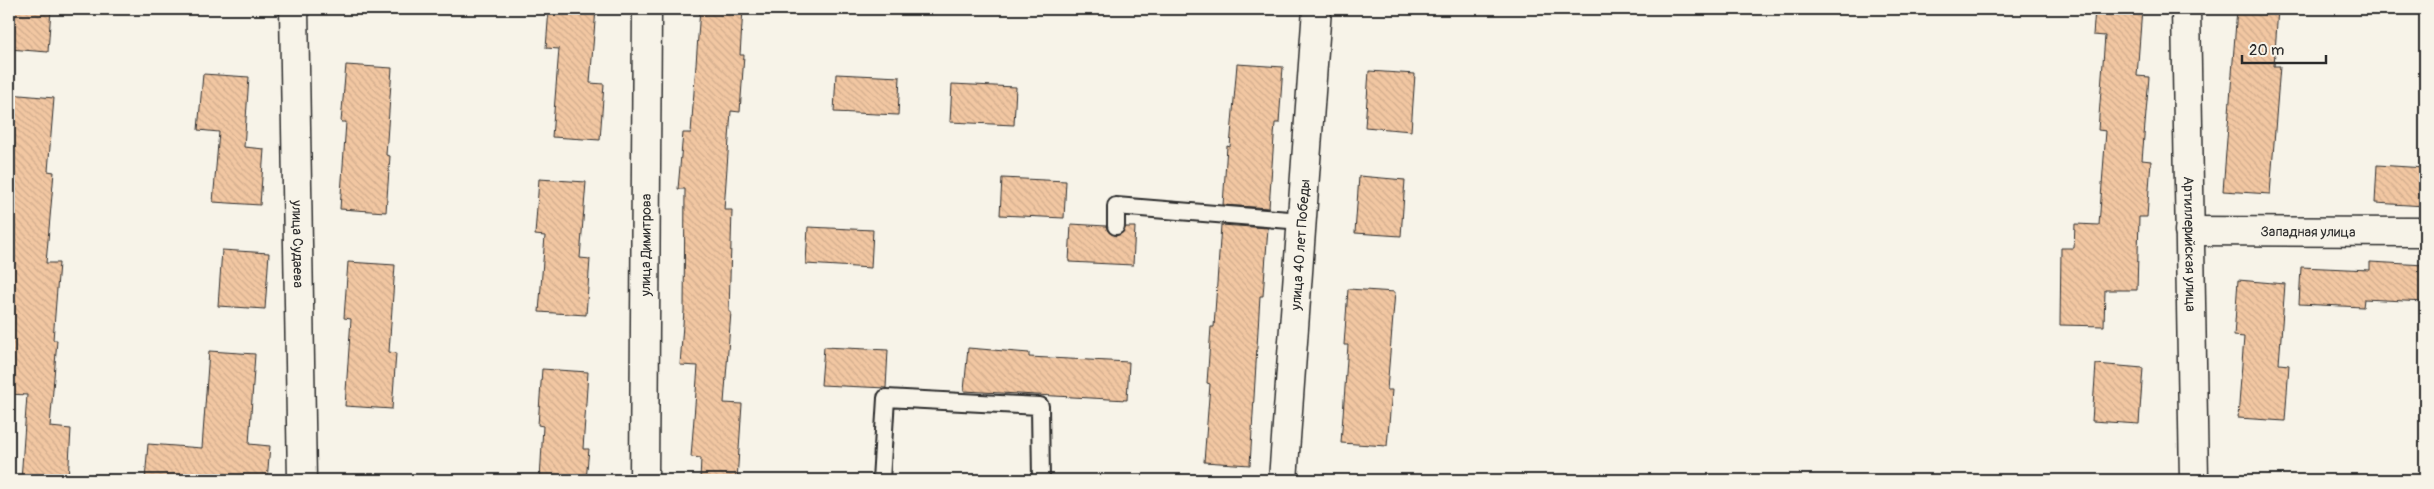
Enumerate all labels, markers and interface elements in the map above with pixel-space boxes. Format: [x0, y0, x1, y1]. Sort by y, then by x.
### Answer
scale bar [2242, 32, 2325, 64]
text: 20 m [2249, 41, 2284, 60]
street label: Артиллерийская улица [2180, 176, 2199, 312]
street label: улица 40 лет Победы [1287, 179, 1314, 312]
street label: улица Димитрова [637, 194, 655, 297]
street label: улица Судаева [288, 199, 307, 288]
street label: Западная улица [2260, 223, 2356, 241]

